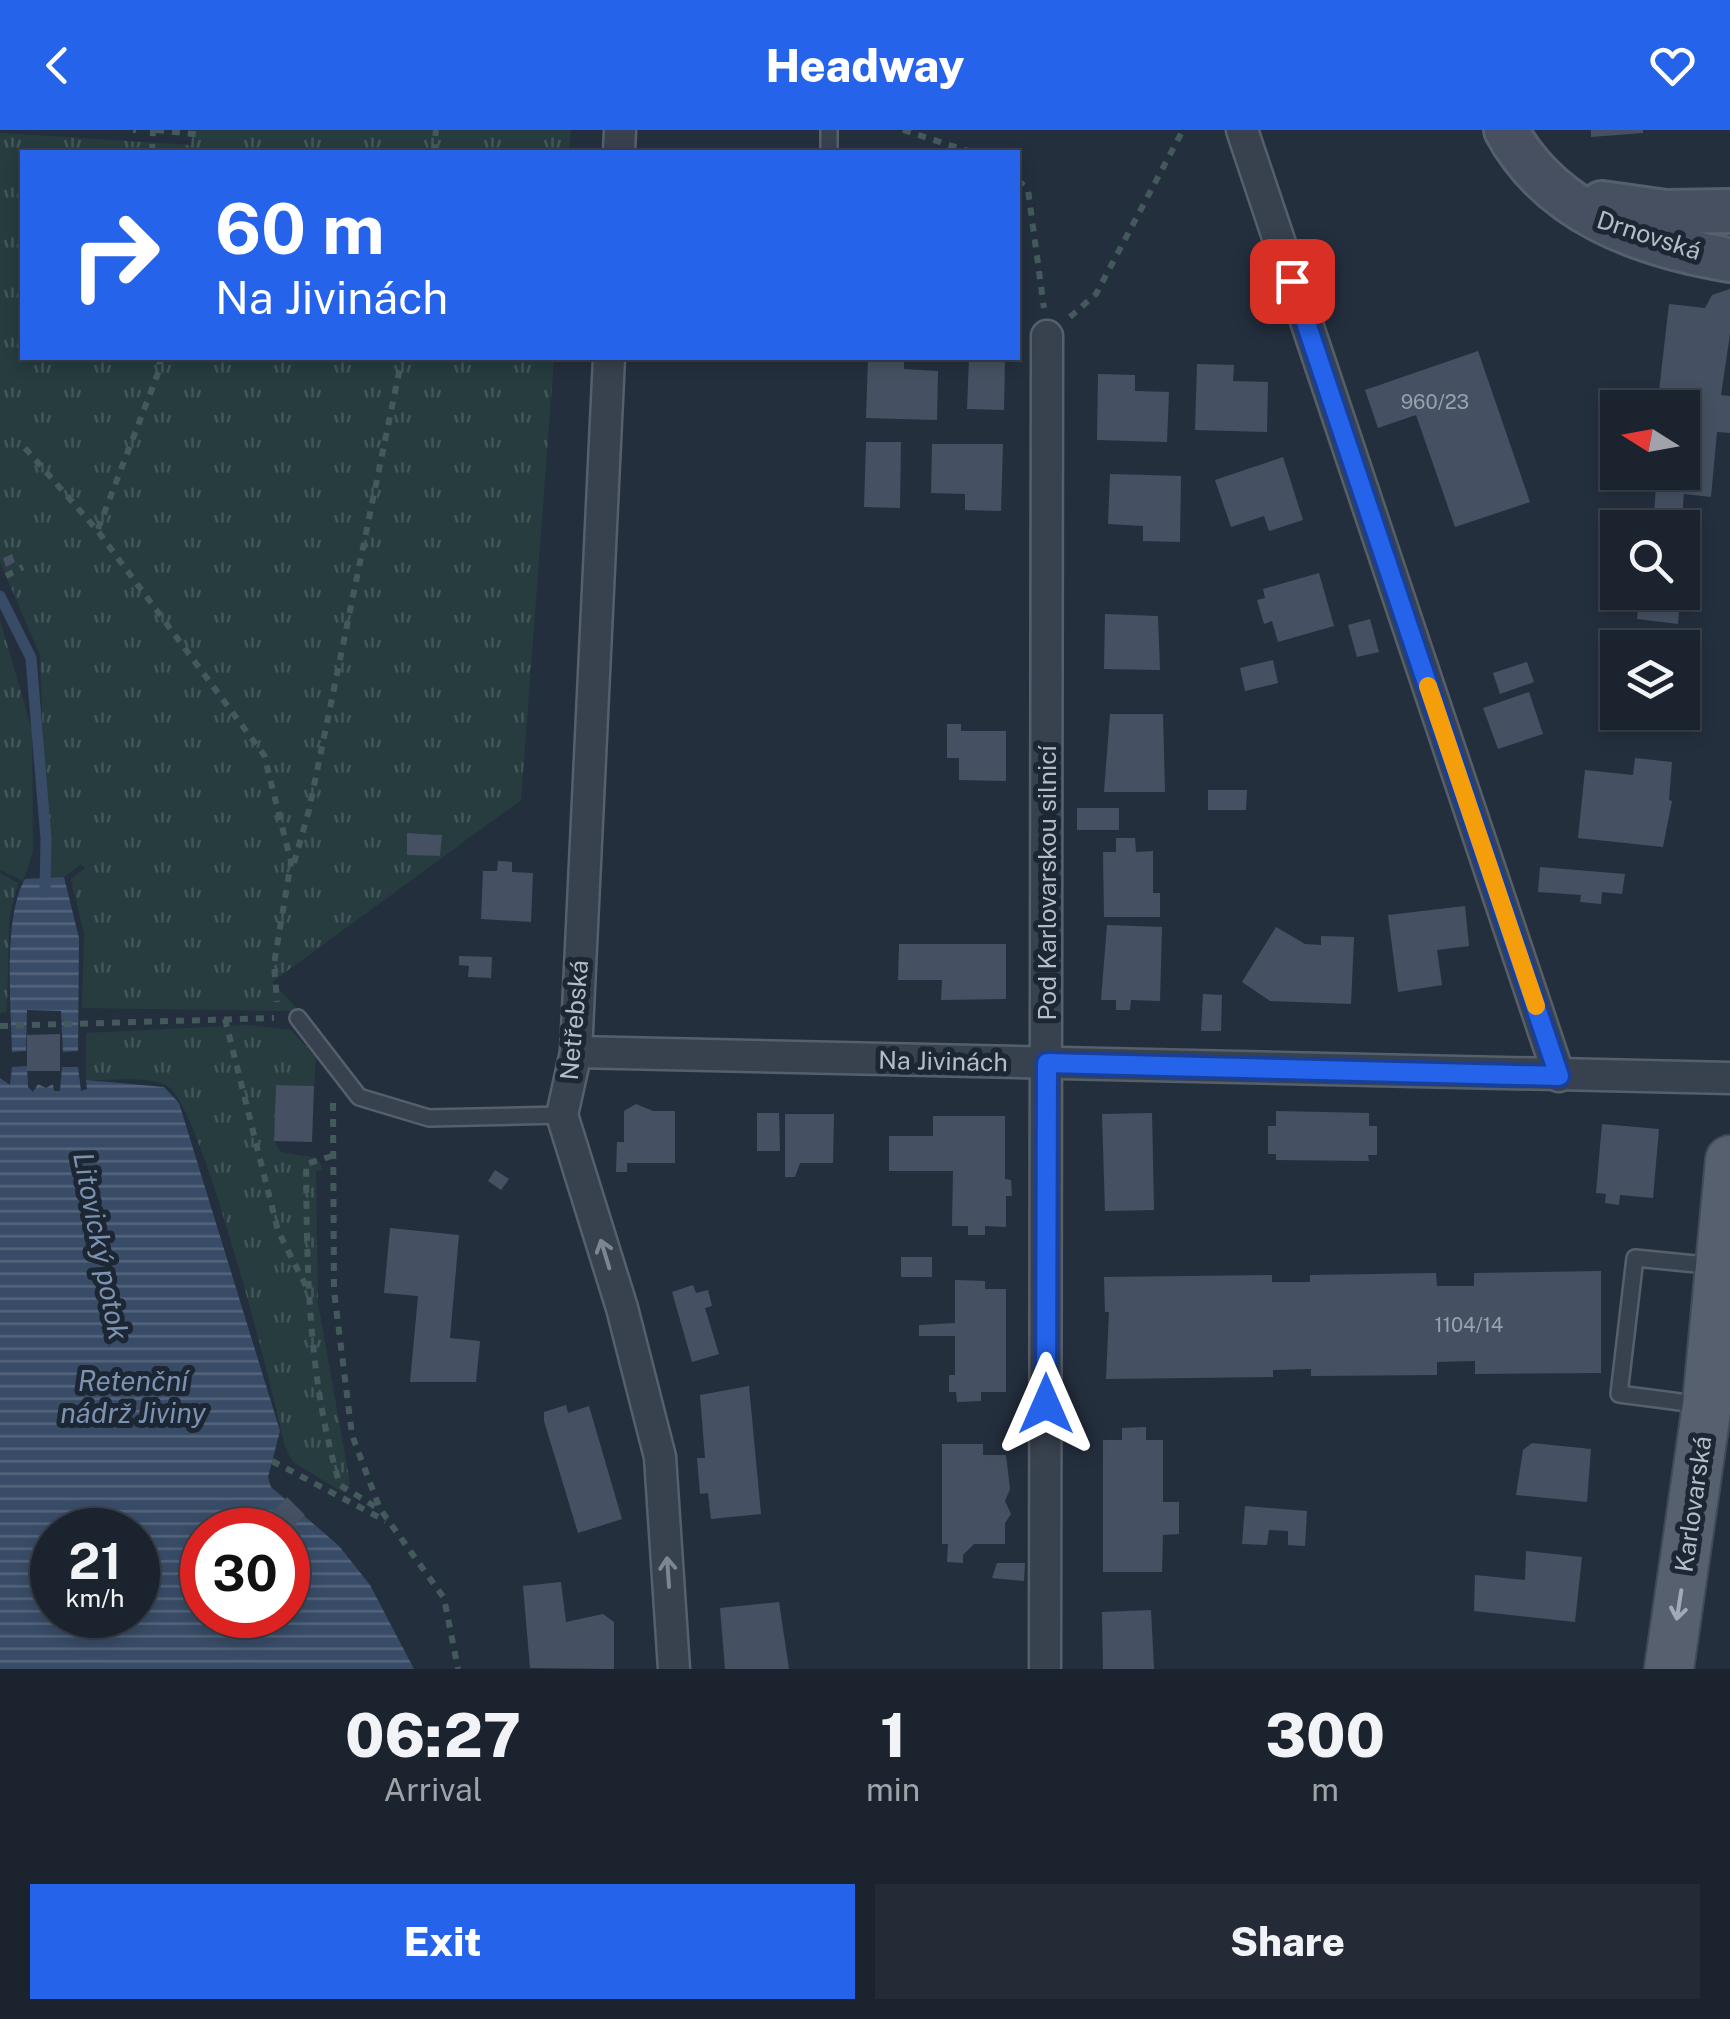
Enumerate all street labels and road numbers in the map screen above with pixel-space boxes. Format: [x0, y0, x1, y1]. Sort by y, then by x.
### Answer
street label: Drnovská [1593, 204, 1705, 266]
street label: Pod Karlovarskou silnicí [1032, 744, 1062, 1021]
street label: Netřebská [554, 959, 594, 1081]
street label: Na Jivinách [878, 1045, 1008, 1077]
street label: Karlovarská [1669, 1434, 1717, 1574]

